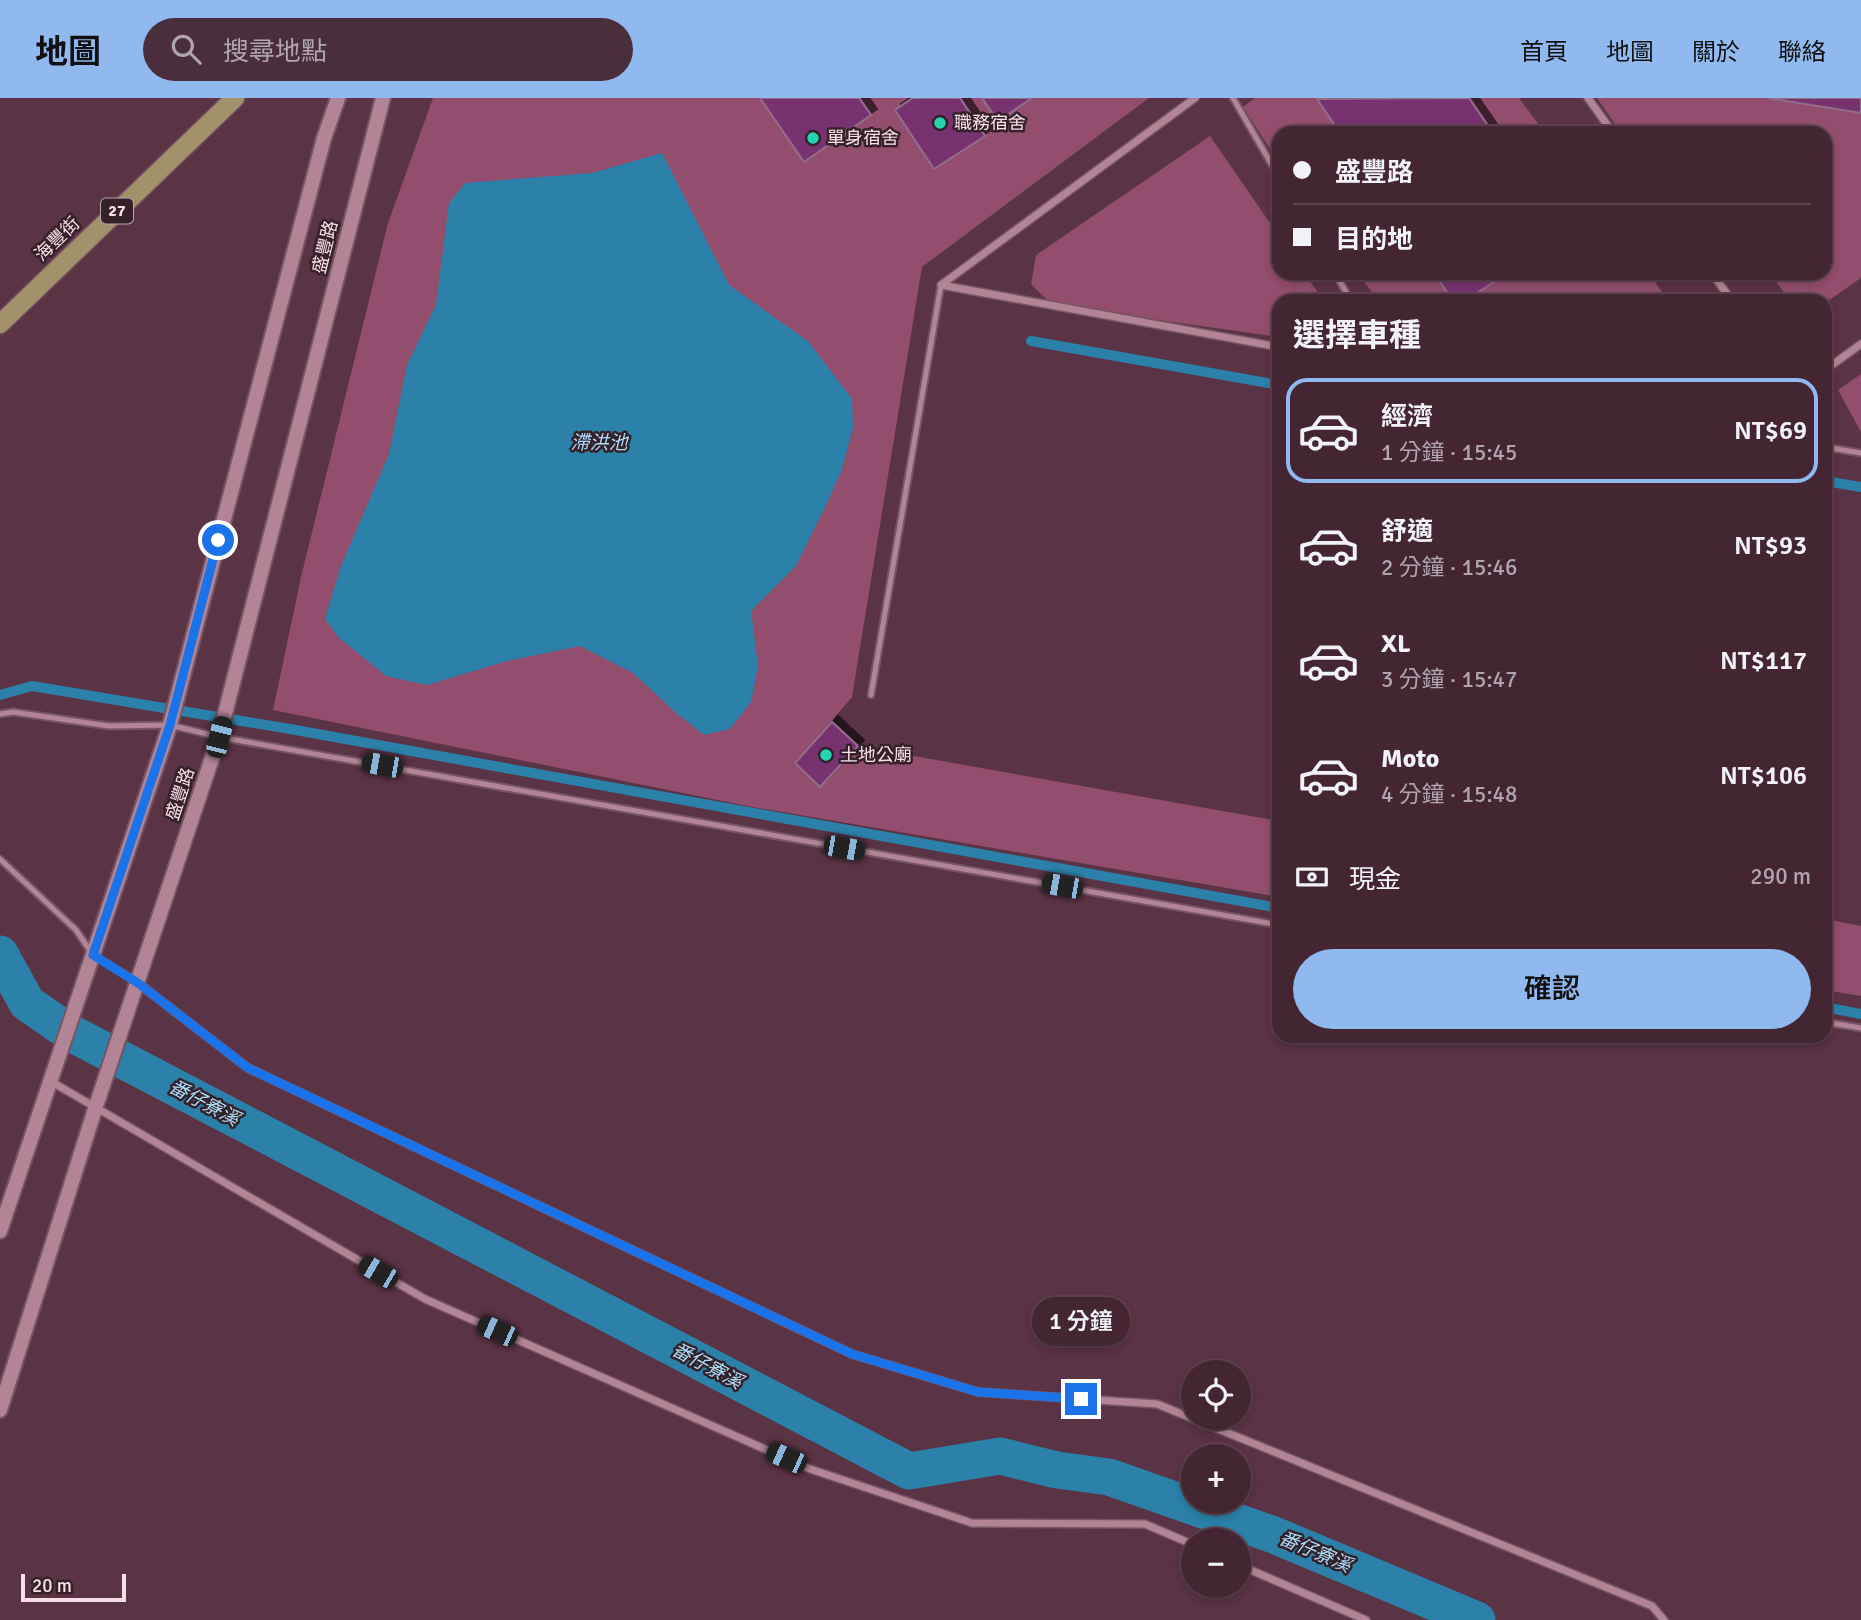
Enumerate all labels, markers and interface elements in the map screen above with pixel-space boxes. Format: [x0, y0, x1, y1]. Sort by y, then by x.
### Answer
search box [143, 18, 633, 81]
icon: search [167, 30, 205, 68]
text: 地圖 [35, 32, 101, 73]
text: 搜尋地點 [223, 36, 327, 68]
text: 首頁 [1520, 37, 1568, 67]
text: 地圖 [1606, 37, 1654, 67]
text: 關於 [1692, 37, 1740, 67]
text: 聯絡 [1778, 37, 1826, 67]
place label: 職務宿舍 [954, 112, 1026, 134]
marker: 職務宿舍 [932, 115, 948, 131]
place label: 單身宿舍 [827, 127, 899, 149]
marker: 單身宿舍 [805, 130, 821, 146]
text: 盛豐路 [1335, 157, 1413, 189]
road number: 27 [101, 198, 133, 223]
street label: 海豐街 [30, 212, 84, 266]
street label: 盛豐路 [308, 218, 342, 276]
text: 目的地 [1335, 224, 1413, 256]
text: 選擇車種 [1293, 316, 1421, 355]
icon: car [1297, 399, 1360, 462]
text: 經濟 [1381, 401, 1433, 433]
text: NT$69 [1734, 415, 1807, 447]
water label: 滯洪池 [570, 431, 629, 455]
text: 1 分鐘 · 15:45 [1381, 438, 1517, 467]
icon: car [1297, 514, 1360, 577]
text: 舒適 [1381, 516, 1433, 548]
route start [202, 524, 234, 556]
text: NT$93 [1734, 530, 1807, 562]
text: 2 分鐘 · 15:46 [1381, 553, 1517, 582]
text: XL [1381, 628, 1411, 660]
icon: car [1297, 629, 1360, 692]
text: NT$117 [1720, 645, 1807, 677]
text: 3 分鐘 · 15:47 [1381, 665, 1517, 694]
car [204, 714, 235, 760]
text: Moto [1381, 743, 1439, 775]
place label: 土地公廟 [840, 744, 912, 766]
icon: car [1297, 744, 1360, 807]
marker: 土地公廟 [818, 747, 834, 763]
car [360, 751, 405, 779]
text: NT$106 [1720, 760, 1807, 792]
street label: 盛豐路 [161, 765, 199, 823]
text: 4 分鐘 · 15:48 [1381, 780, 1517, 809]
car [822, 834, 867, 862]
icon: cash [1293, 858, 1331, 896]
text: 290 m [1750, 862, 1811, 891]
text: 現金 [1349, 864, 1401, 896]
car [1040, 872, 1085, 900]
button: 確認 [1293, 949, 1811, 1029]
water label: 番仔寮溪 [165, 1075, 246, 1133]
car [355, 1252, 402, 1292]
callout: 1 分鐘 [1032, 1298, 1130, 1346]
text: 1 分鐘 [1049, 1307, 1113, 1336]
car [474, 1313, 521, 1349]
water label: 番仔寮溪 [668, 1338, 749, 1396]
map controls [1181, 1360, 1251, 1598]
button: locate [1181, 1360, 1251, 1430]
route end [1065, 1383, 1097, 1415]
car [763, 1440, 810, 1476]
button: + [1181, 1444, 1251, 1514]
water label: 番仔寮溪 [1275, 1526, 1357, 1579]
button: − [1181, 1528, 1251, 1598]
scale bar [21, 1571, 126, 1603]
text: 20 m [32, 1574, 72, 1598]

